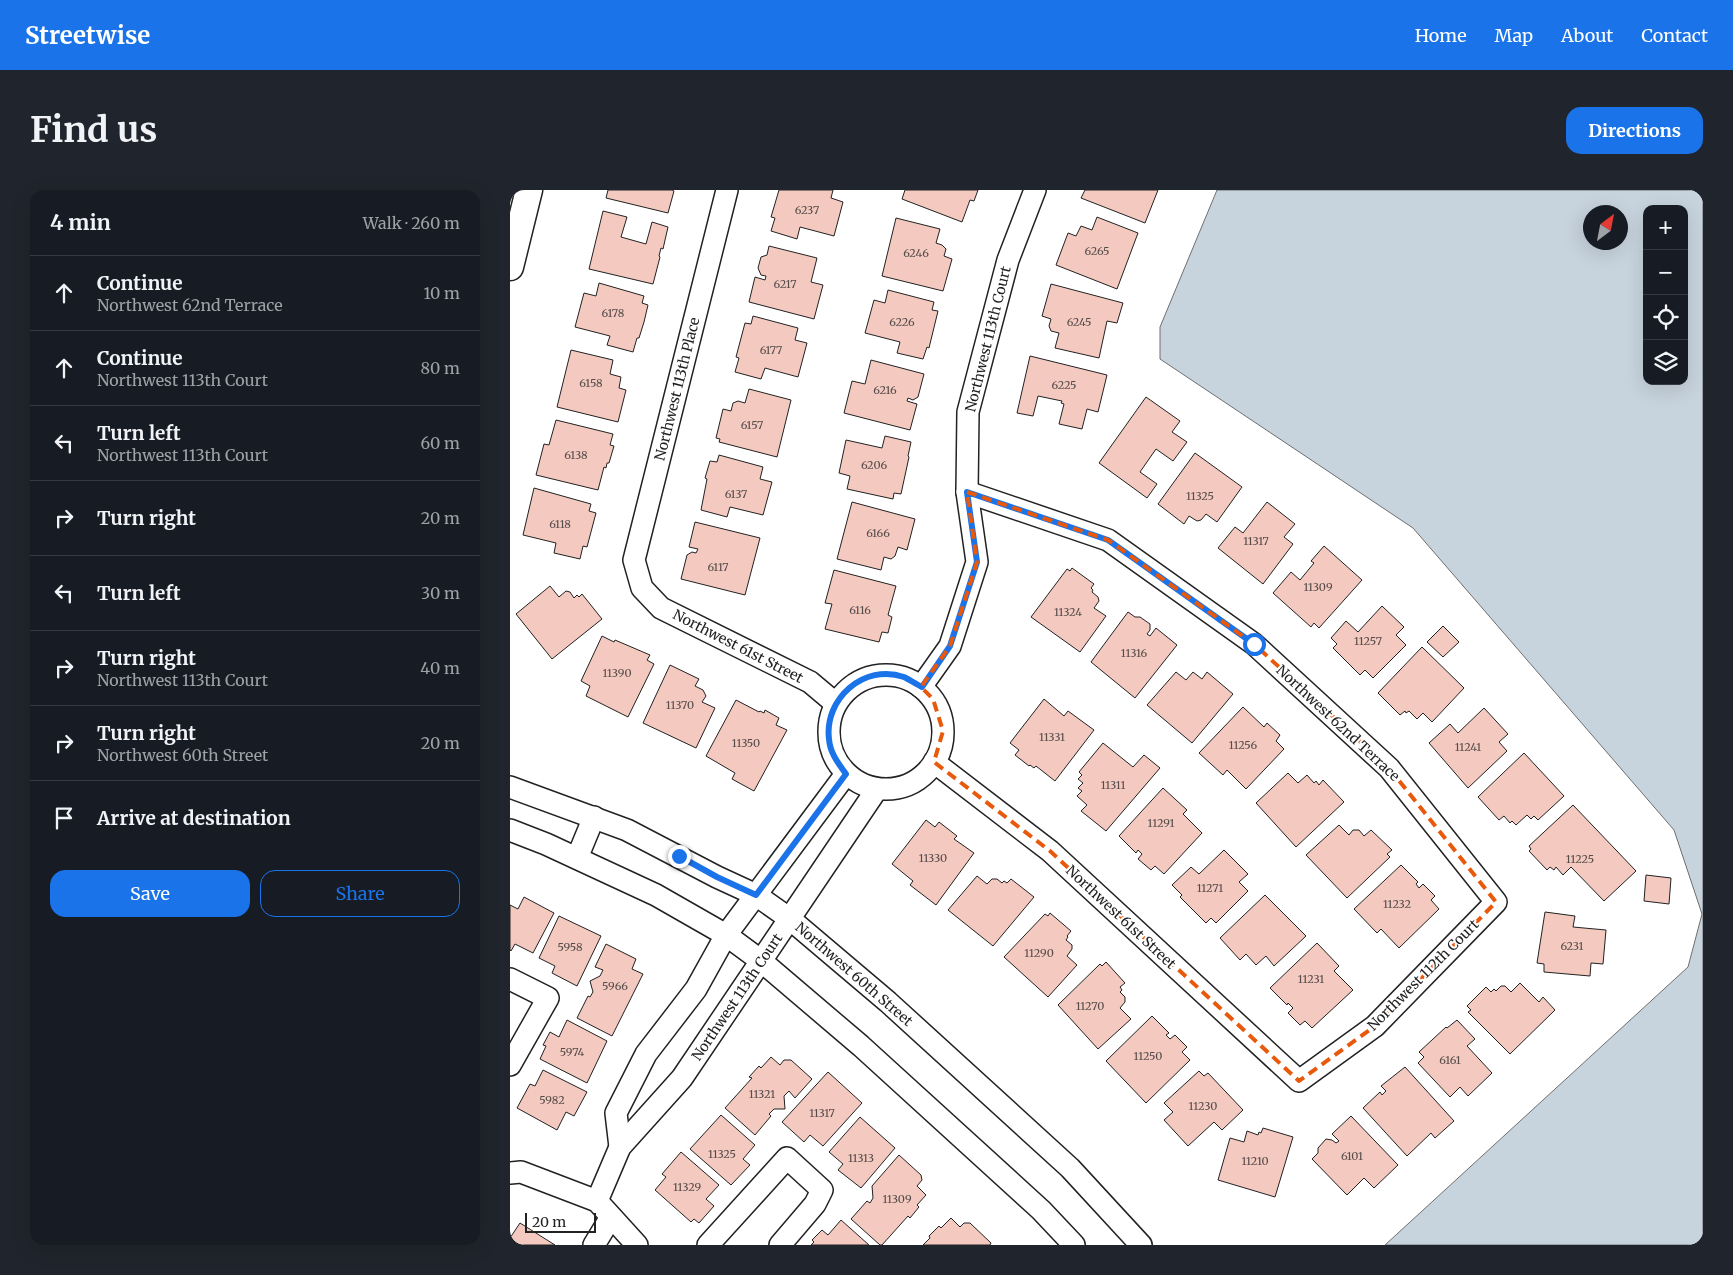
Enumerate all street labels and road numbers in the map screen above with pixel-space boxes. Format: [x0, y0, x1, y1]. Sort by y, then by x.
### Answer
street label: Northwest 113th Court [961, 264, 1015, 414]
street label: Northwest 113th Place [650, 316, 704, 462]
street label: Northwest 61st Street [670, 605, 807, 687]
street label: Northwest 62nd Terrace [1272, 661, 1404, 785]
street label: Northwest 61st Street [1062, 861, 1180, 973]
street label: Northwest 112th Court [1364, 915, 1483, 1034]
street label: Northwest 60th Street [792, 918, 917, 1030]
street label: Northwest 113th Court [688, 930, 787, 1064]

